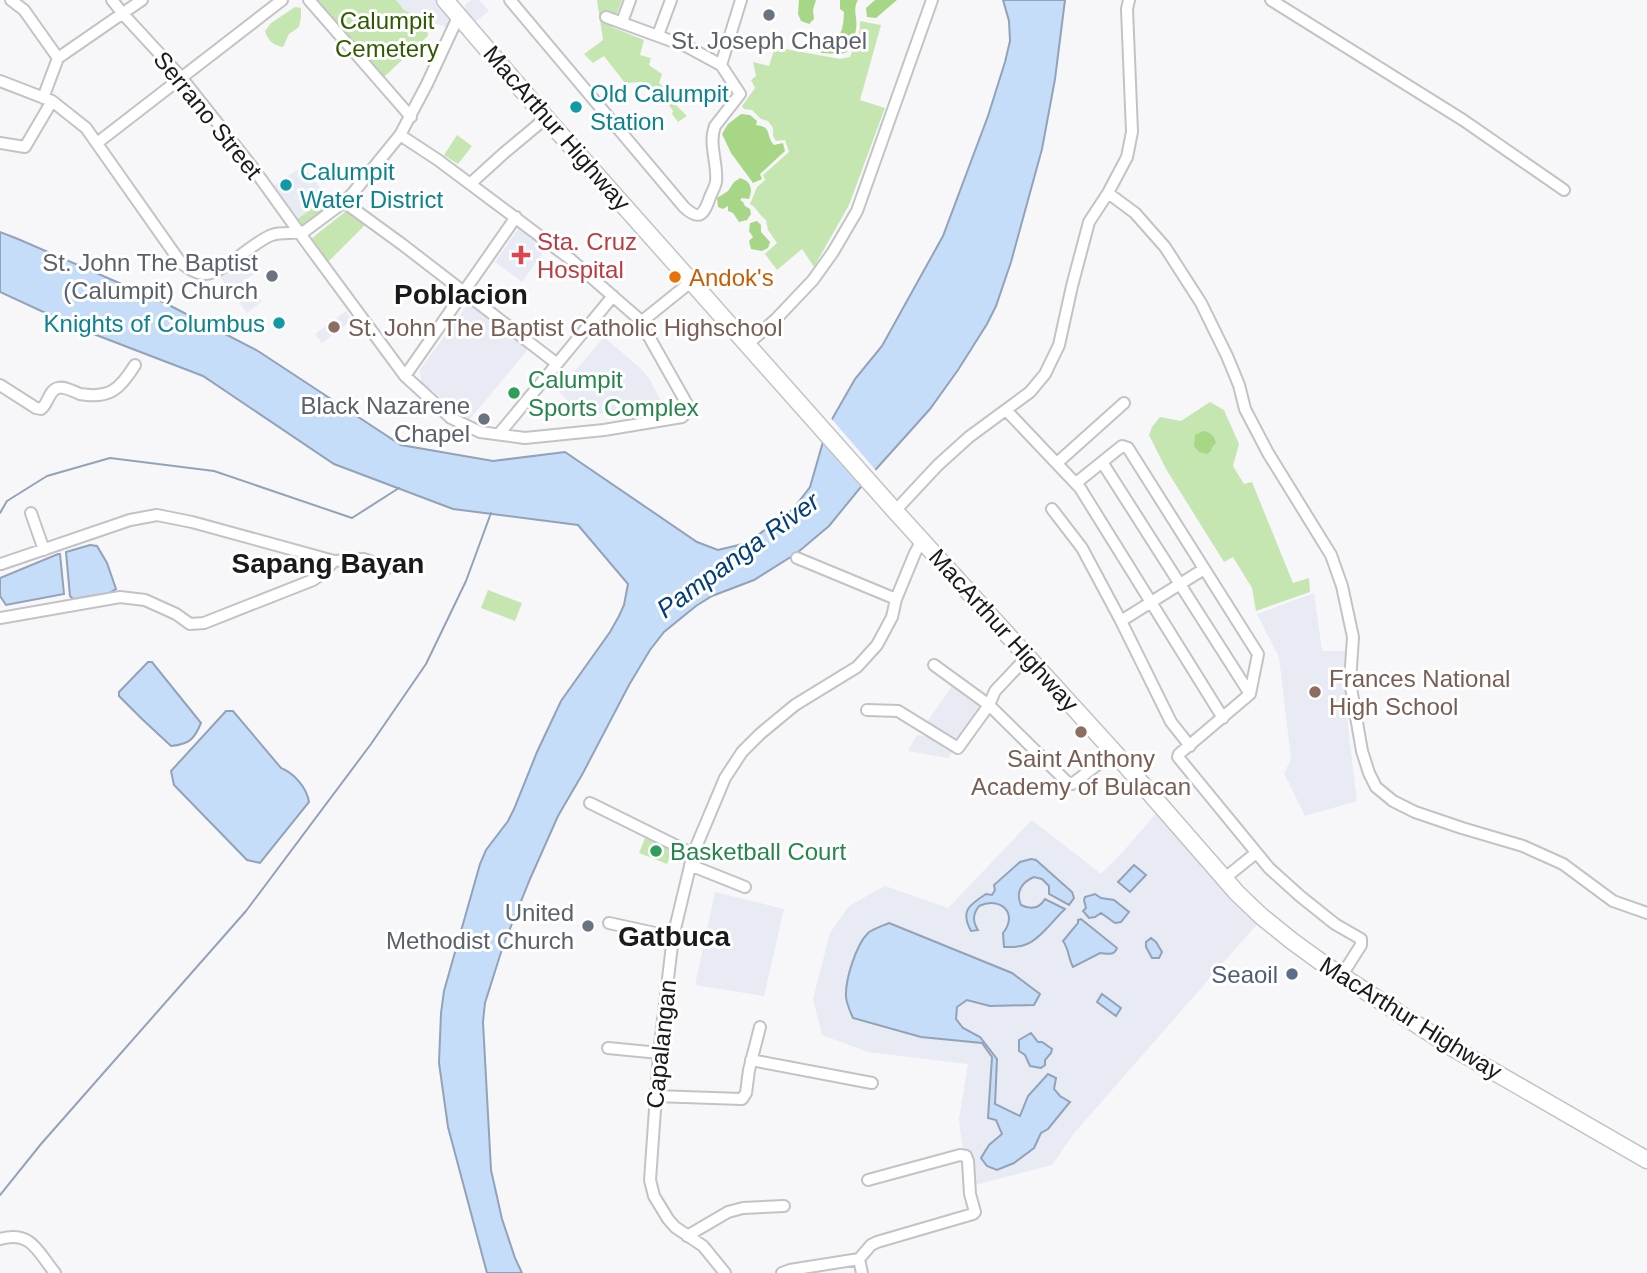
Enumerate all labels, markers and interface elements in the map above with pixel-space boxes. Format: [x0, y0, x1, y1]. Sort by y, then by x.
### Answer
park label: Calumpit Cemetery [335, 7, 439, 62]
marker: St. Joseph Chapel [761, 7, 777, 23]
place label: St. Joseph Chapel [671, 27, 867, 54]
street label: MacArthur Highway [478, 40, 636, 216]
street label: Serrano Street [148, 46, 268, 184]
place label: Old Calumpit Station [590, 80, 729, 135]
marker: Old Calumpit Station [568, 99, 584, 115]
place label: Calumpit Water District [300, 158, 443, 213]
marker: Calumpit Water District [278, 177, 294, 193]
place label: Sta. Cruz Hospital [537, 228, 637, 283]
marker: Sta. Cruz Hospital [511, 245, 531, 265]
place label: St. John The Baptist (Calumpit) Church [42, 249, 258, 304]
place label: Andok's [689, 264, 774, 291]
marker: St. John The Baptist (Calumpit) Church [264, 268, 280, 284]
marker: Andok's [667, 269, 683, 285]
district label: Poblacion [394, 279, 528, 310]
place label: Knights of Columbus [44, 310, 265, 337]
place label: St. John The Baptist Catholic Highschool [348, 314, 782, 341]
marker: Knights of Columbus [271, 315, 287, 331]
marker: St. John The Baptist Catholic Highschool [326, 319, 342, 335]
place label: Calumpit Sports Complex [528, 366, 699, 421]
marker: Calumpit Sports Complex [506, 385, 522, 401]
place label: Black Nazarene Chapel [301, 392, 470, 447]
marker: Black Nazarene Chapel [476, 411, 492, 427]
water label: Pampanga River [651, 485, 826, 624]
street label: MacArthur Highway [924, 543, 1084, 717]
district label: Sapang Bayan [232, 548, 424, 579]
place label: Frances National High School [1329, 665, 1510, 720]
marker: Frances National High School [1307, 684, 1323, 700]
marker: Saint Anthony Academy of Bulacan [1073, 724, 1089, 740]
place label: Saint Anthony Academy of Bulacan [971, 745, 1191, 800]
place label: Basketball Court [670, 838, 846, 865]
marker: Basketball Court [648, 843, 664, 859]
place label: United Methodist Church [386, 899, 574, 954]
marker: United Methodist Church [580, 918, 596, 934]
district label: Gatbuca [618, 921, 730, 952]
street label: MacArthur Highway [1315, 951, 1507, 1085]
place label: Seaoil [1211, 961, 1278, 988]
marker: Seaoil [1284, 966, 1300, 982]
street label: Capalangan [641, 978, 681, 1110]

